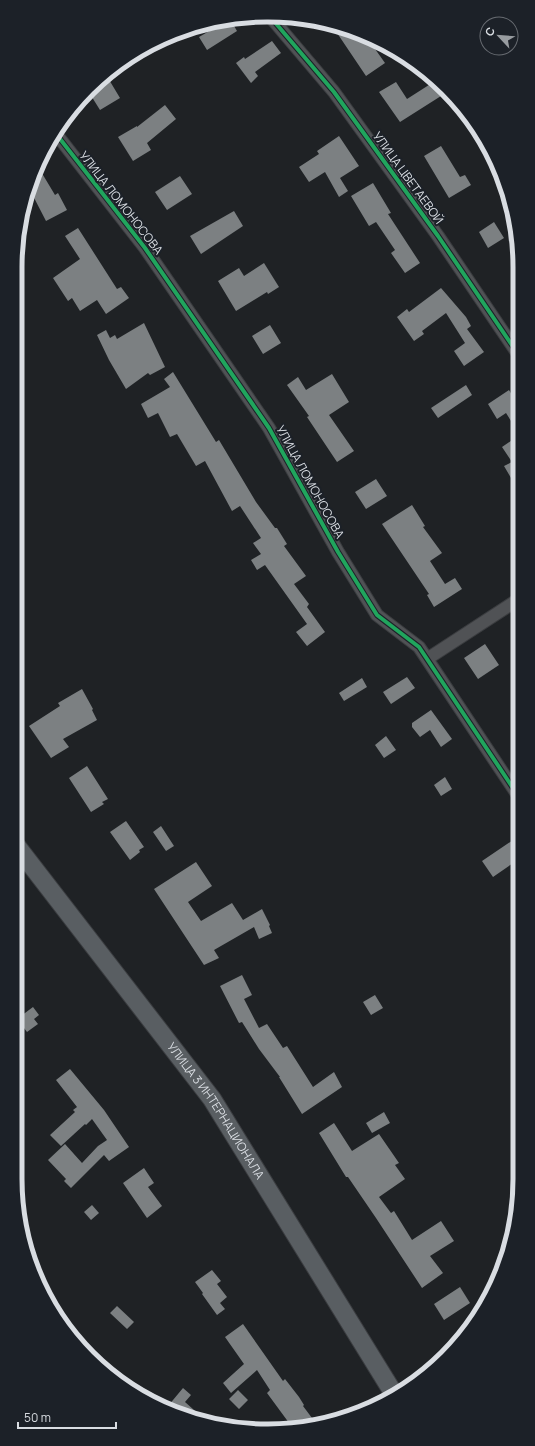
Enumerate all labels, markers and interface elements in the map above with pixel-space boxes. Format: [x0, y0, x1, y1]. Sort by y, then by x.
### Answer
north arrow [479, 16, 519, 56]
text: С [481, 24, 498, 38]
street label: УЛИЦА ЦВЕТАЕВОЙ [369, 128, 448, 227]
street label: УЛИЦА ЛОМОНОСОВА [76, 147, 167, 258]
street label: УЛИЦА ЛОМОНОСОВА [272, 422, 349, 542]
street label: УЛИЦА 3 ИНТЕРНАЦИОНАЛА [163, 1039, 269, 1183]
scale bar [18, 1404, 116, 1430]
text: 50 m [24, 1409, 51, 1426]

